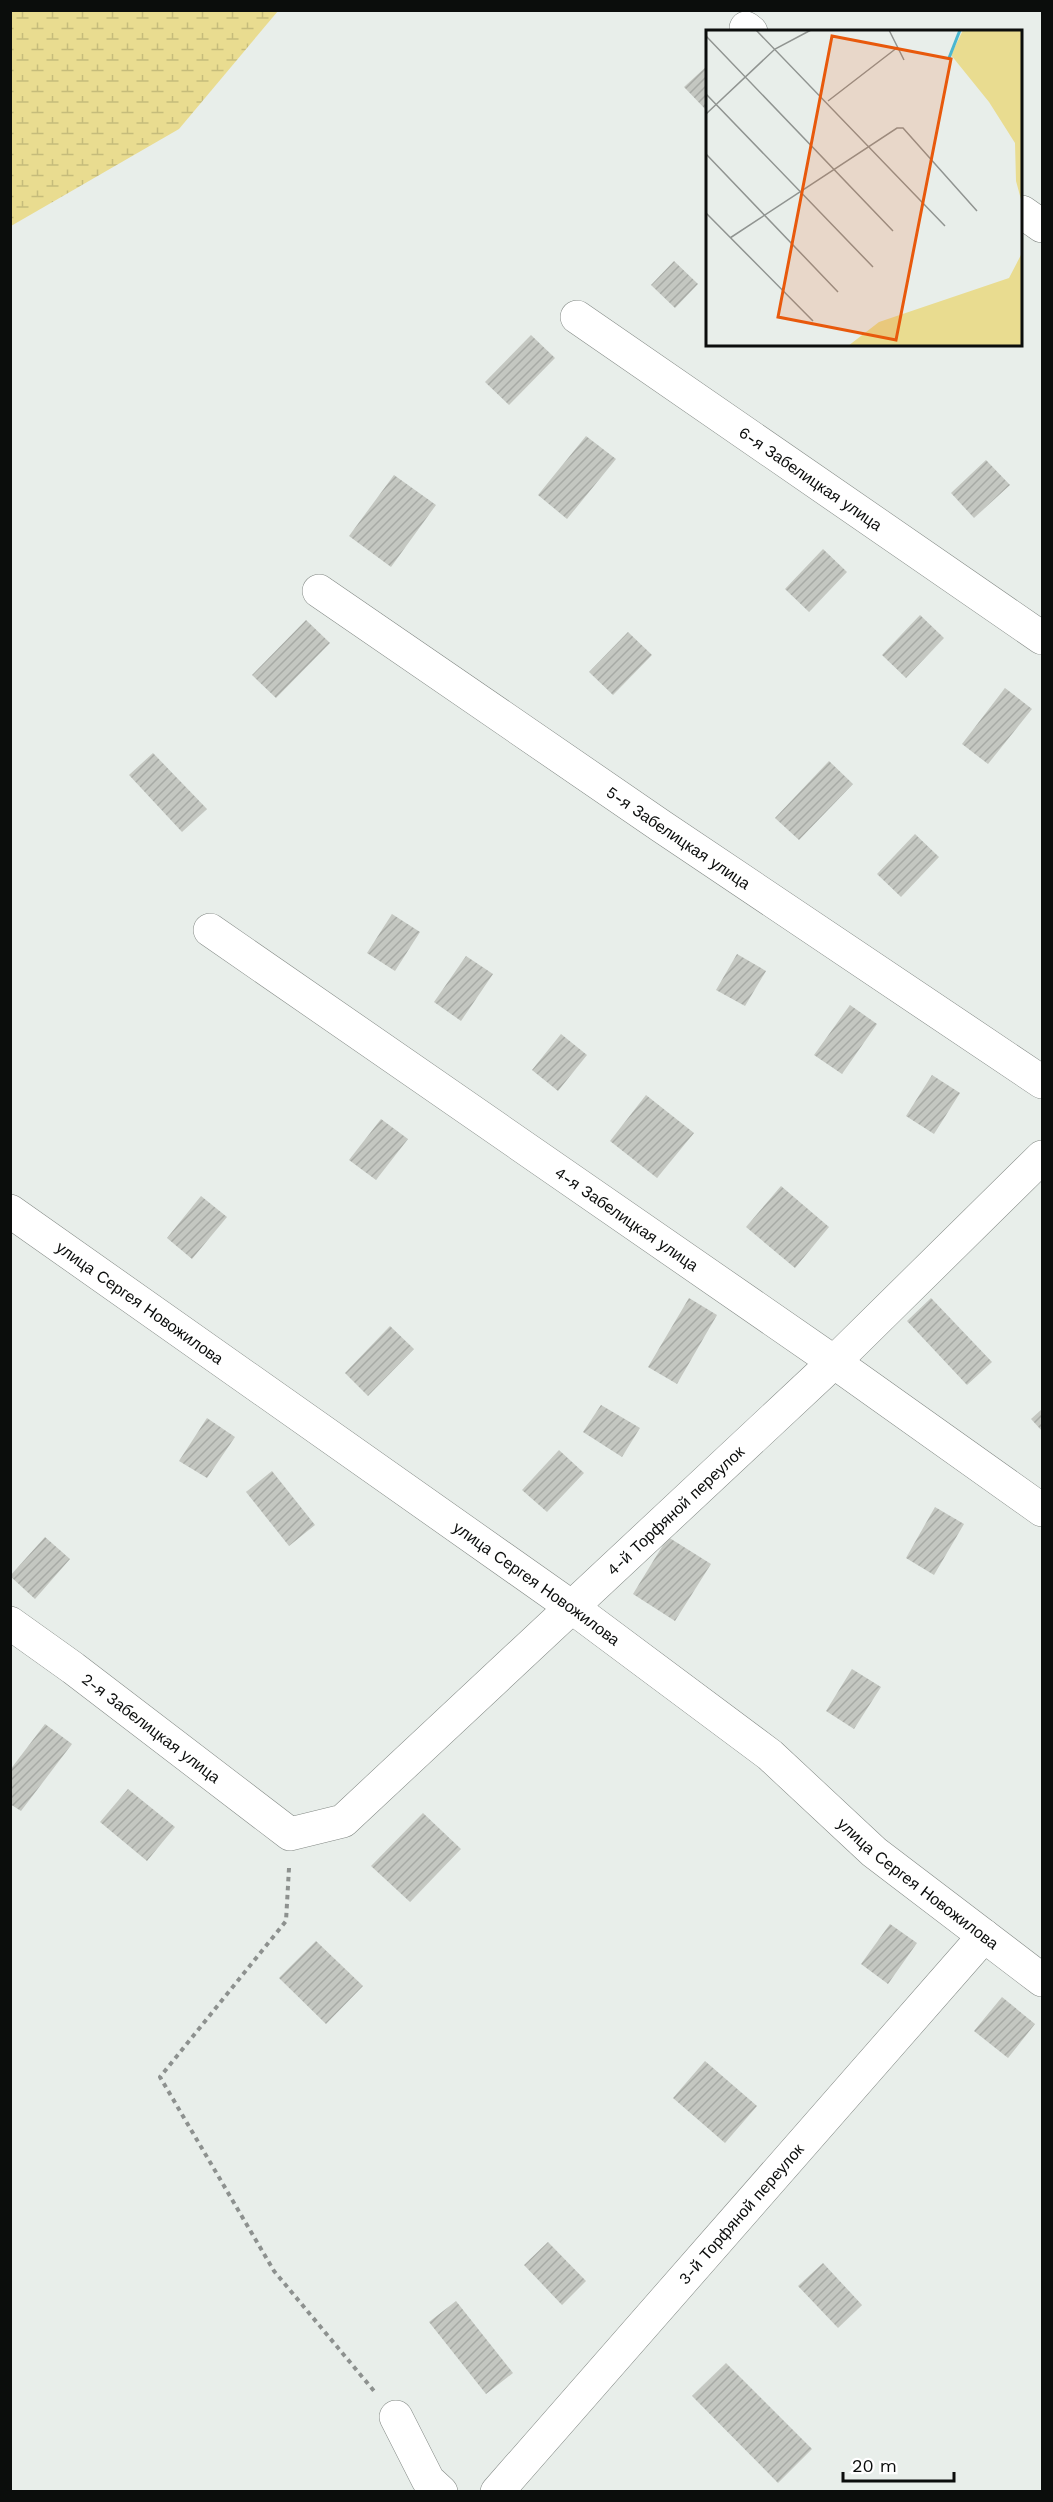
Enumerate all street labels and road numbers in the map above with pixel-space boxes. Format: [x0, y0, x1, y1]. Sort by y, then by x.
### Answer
street label: 6-я Забелицкая улица [735, 423, 886, 535]
street label: 5-я Забелицкая улица [603, 783, 754, 893]
street label: 4-я Забелицкая улица [551, 1163, 702, 1275]
street label: улица Сергея Новожилова [52, 1238, 227, 1369]
street label: 4-й Торфяной переулок [603, 1441, 749, 1579]
street label: улица Сергея Новожилова [450, 1518, 624, 1650]
street label: 2-я Забелицкая улица [78, 1669, 224, 1787]
street label: улица Сергея Новожилова [834, 1814, 1002, 1953]
street label: 3-й Торфяной переулок [675, 2139, 808, 2288]

